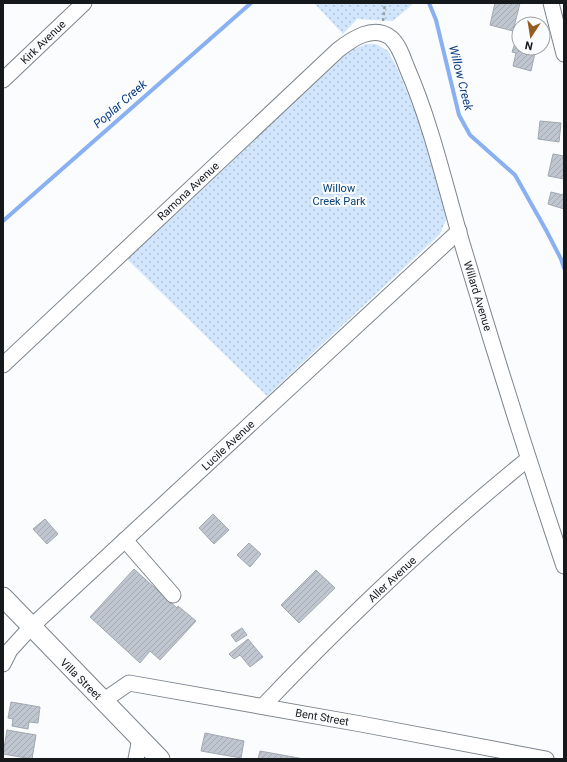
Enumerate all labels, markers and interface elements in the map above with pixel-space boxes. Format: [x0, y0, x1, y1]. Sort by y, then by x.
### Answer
north arrow [511, 16, 551, 56]
street label: Kirk Avenue [18, 18, 69, 67]
text: N [524, 38, 534, 52]
water label: Willow Creek [446, 44, 476, 113]
water label: Poplar Creek [90, 76, 150, 131]
street label: Ramona Avenue [155, 159, 222, 223]
park label: Willow Creek Park [313, 182, 366, 208]
street label: Willard Avenue [461, 260, 494, 333]
street label: Lucile Avenue [199, 418, 258, 473]
street label: Aller Avenue [366, 554, 419, 605]
street label: Villa Street [57, 656, 104, 703]
street label: Bent Street [294, 706, 350, 729]

